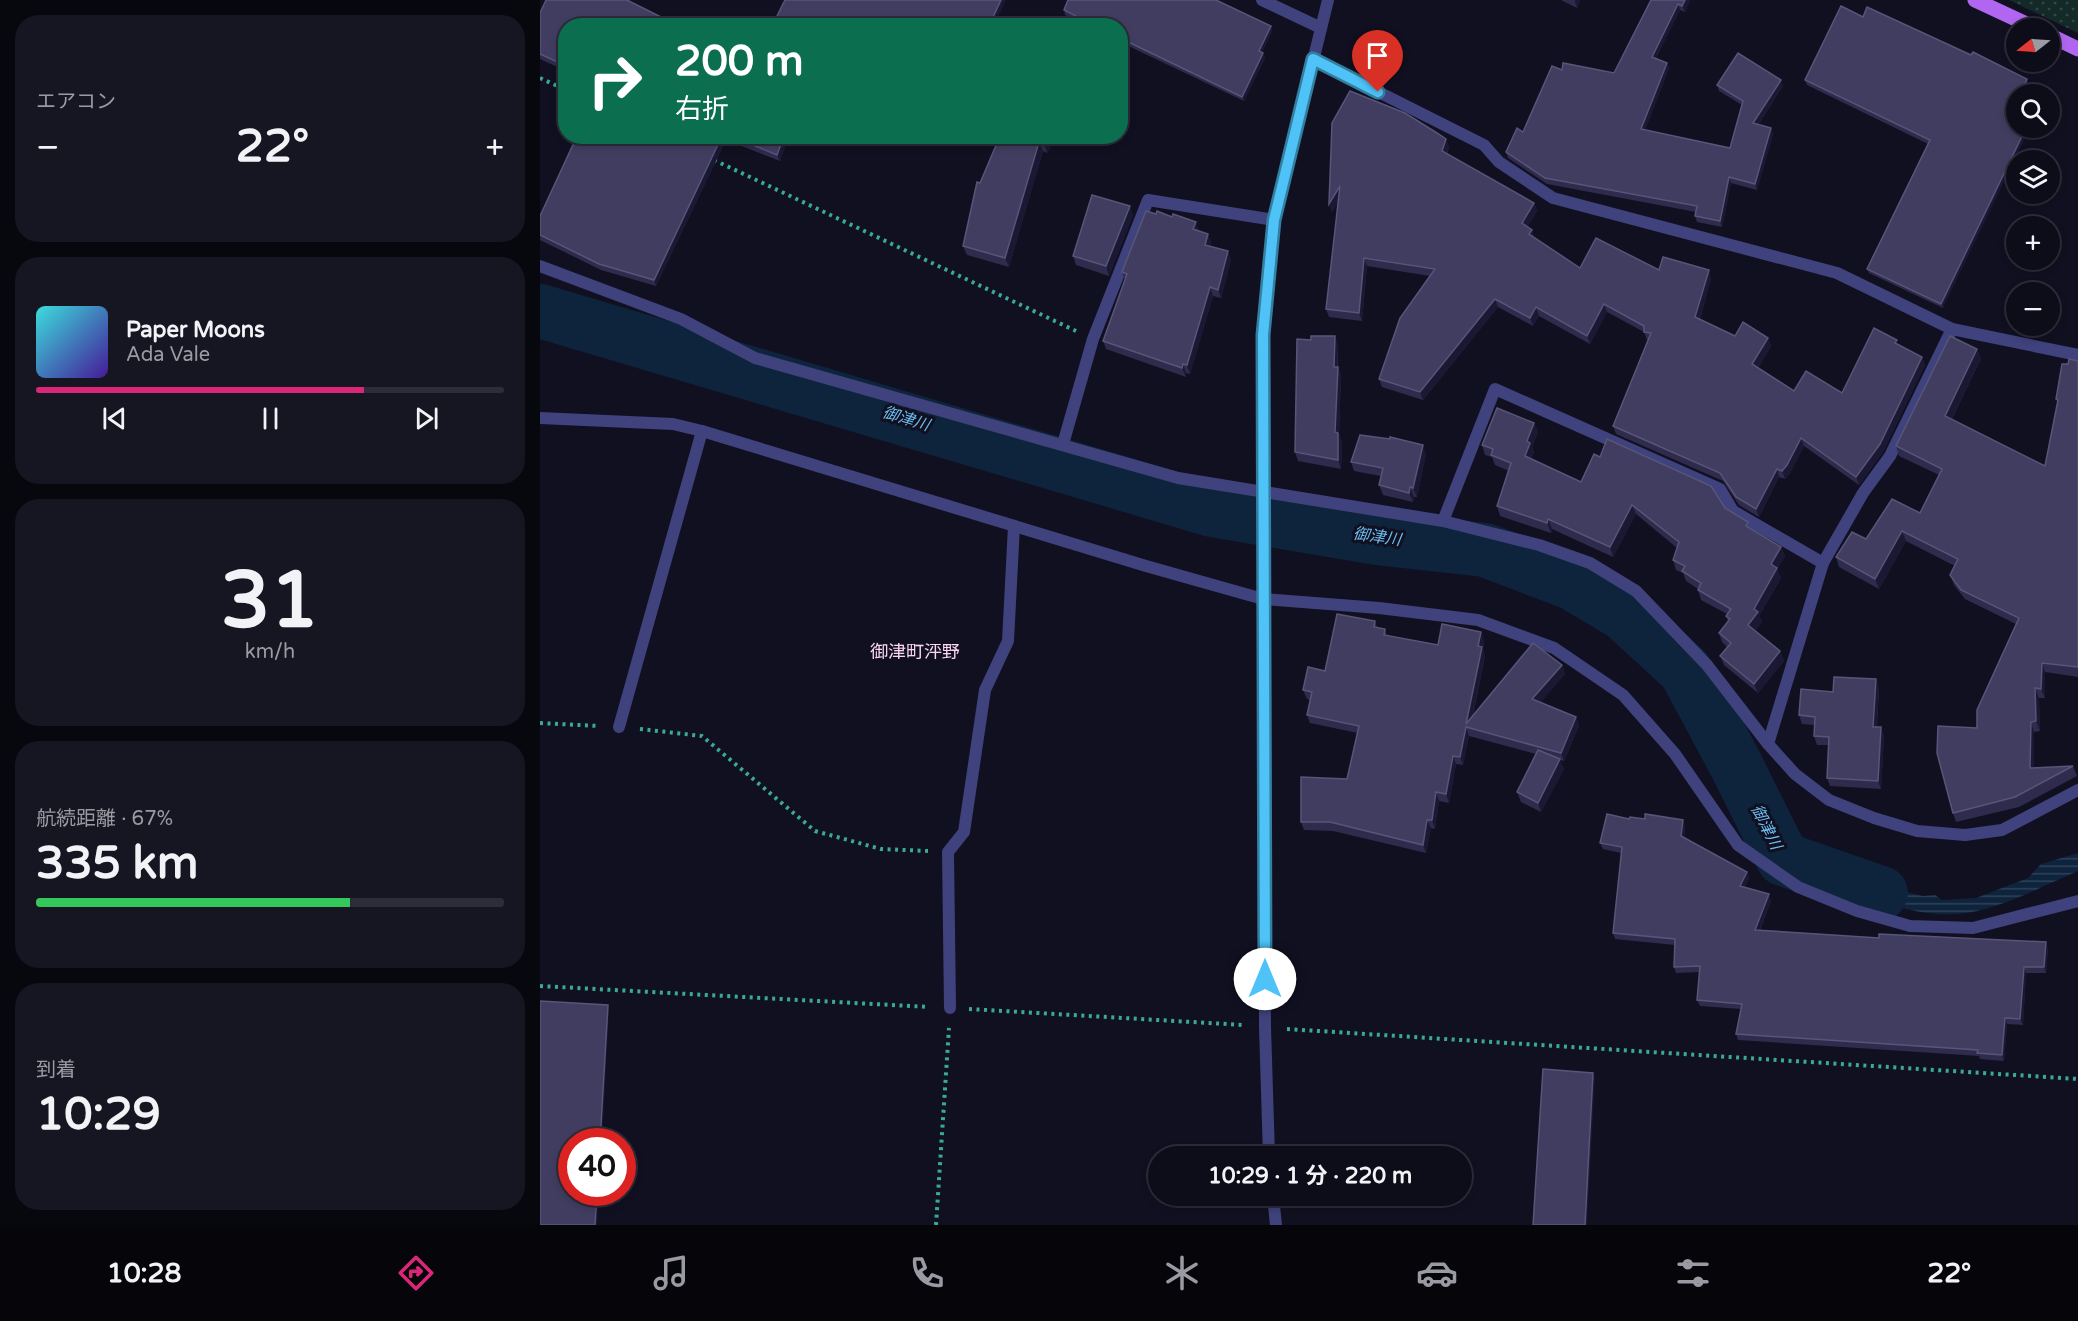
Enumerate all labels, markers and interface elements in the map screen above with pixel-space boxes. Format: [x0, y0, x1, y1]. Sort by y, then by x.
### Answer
north arrow [2006, 18, 2060, 72]
map controls [2006, 18, 2060, 336]
pin [1352, 30, 1403, 92]
text: 200 m [675, 36, 804, 87]
icon: arrive [1361, 39, 1394, 72]
icon: right [576, 42, 654, 120]
button: search [2006, 84, 2060, 138]
text: エアコン [36, 90, 116, 114]
text: 右折 [675, 93, 729, 126]
text: 22° [236, 120, 309, 174]
text: − [36, 128, 60, 167]
text: + [485, 128, 504, 167]
button: layers [2006, 150, 2060, 204]
button: + [2006, 216, 2060, 270]
button: − [2006, 282, 2060, 336]
text: Paper Moons [126, 317, 265, 343]
text: Ada Vale [126, 343, 210, 367]
icon: previous [98, 402, 131, 435]
icon: pause [254, 402, 287, 435]
icon: next [410, 402, 443, 435]
water label: 御津川 [880, 402, 934, 436]
water label: 御津川 [1352, 524, 1404, 551]
text: 31 [221, 554, 319, 648]
text: km/h [245, 640, 295, 664]
district label: 御津町泙野 [870, 641, 960, 663]
water label: 御津川 [1746, 801, 1787, 855]
text: 航続距離 · 67% [36, 807, 173, 831]
text: 335 km [36, 837, 198, 891]
position arrow [1233, 947, 1297, 1011]
text: 到着 [36, 1058, 76, 1082]
text: 10:29 [36, 1088, 161, 1142]
speed limit sign: 40 [558, 1128, 636, 1206]
text: 10:29 · 1 分 · 220 m [1208, 1163, 1412, 1189]
icon: directions [395, 1252, 437, 1294]
icon: music [650, 1252, 692, 1294]
icon: phone [906, 1252, 948, 1294]
icon: climate [1161, 1252, 1203, 1294]
icon: car [1416, 1252, 1458, 1294]
icon: filters [1672, 1252, 1714, 1294]
text: 10:28 [107, 1257, 182, 1290]
text: 22° [1927, 1257, 1971, 1290]

